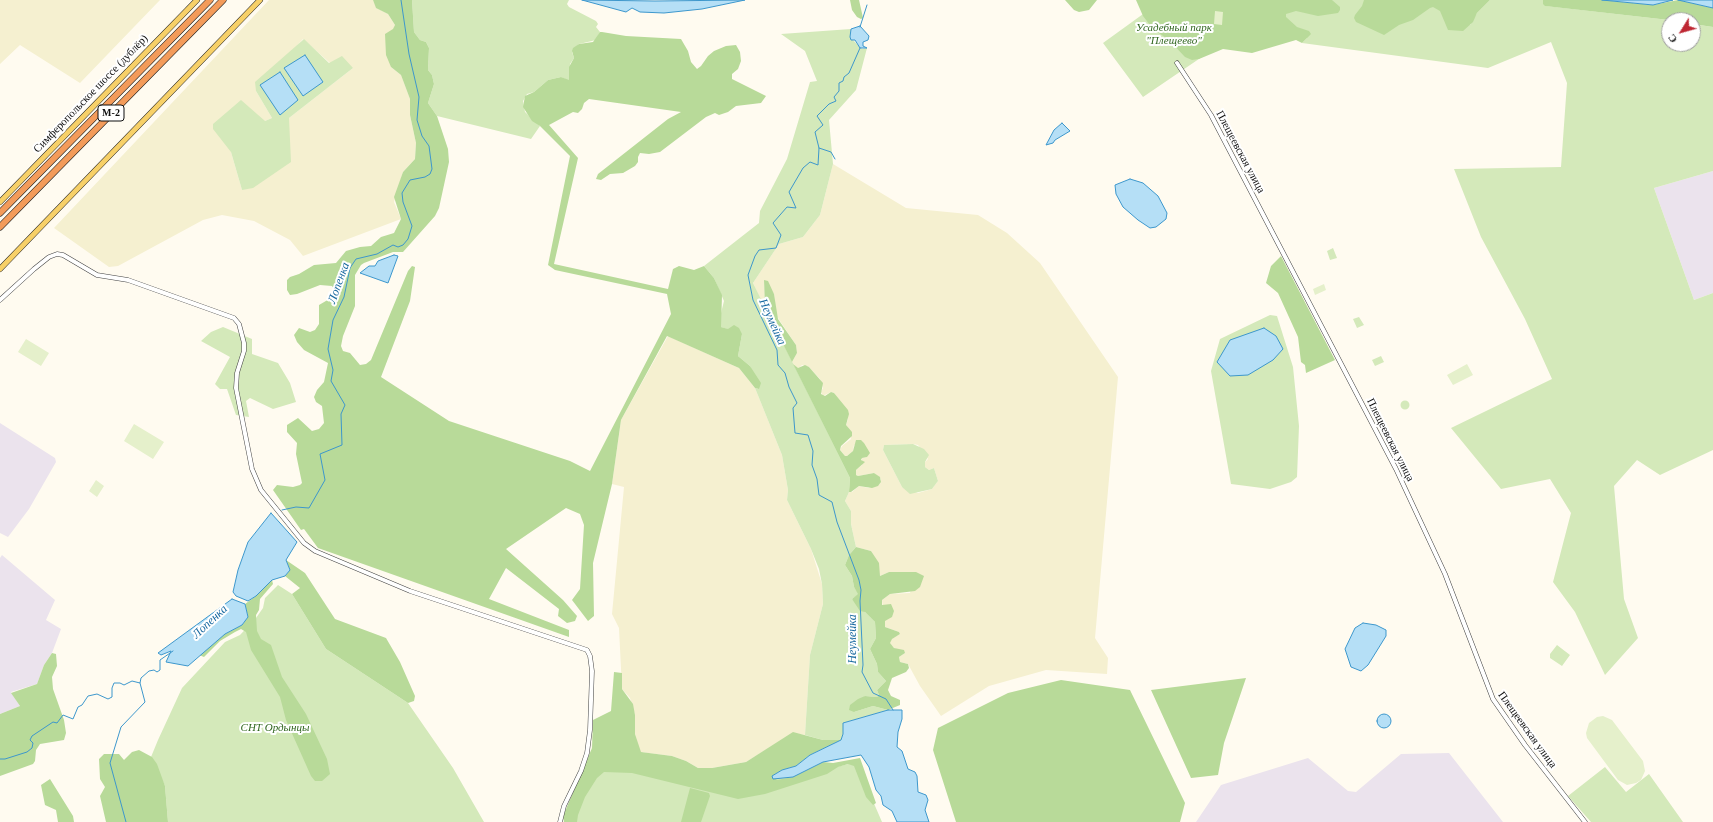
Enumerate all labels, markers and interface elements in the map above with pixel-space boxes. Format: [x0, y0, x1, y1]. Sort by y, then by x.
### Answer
north arrow [1661, 12, 1701, 52]
park label: Усадебный парк "Плещеево" [1136, 21, 1212, 47]
street label: Симферопольское шоссе (дублёр) [31, 32, 151, 156]
text: С [1665, 32, 1679, 45]
road number: М-2 [98, 105, 124, 121]
street label: Плещеевская улица [1213, 108, 1267, 196]
water label: Лопенка [325, 260, 353, 306]
water label: Неумейка [755, 297, 789, 347]
street label: Плещеевская улица [1363, 396, 1417, 484]
water label: Лопенка [189, 602, 231, 642]
water label: Неумейка [846, 614, 860, 664]
street label: Плещеевская улица [1495, 689, 1559, 771]
park label: СНТ Ордынцы [241, 721, 309, 735]

